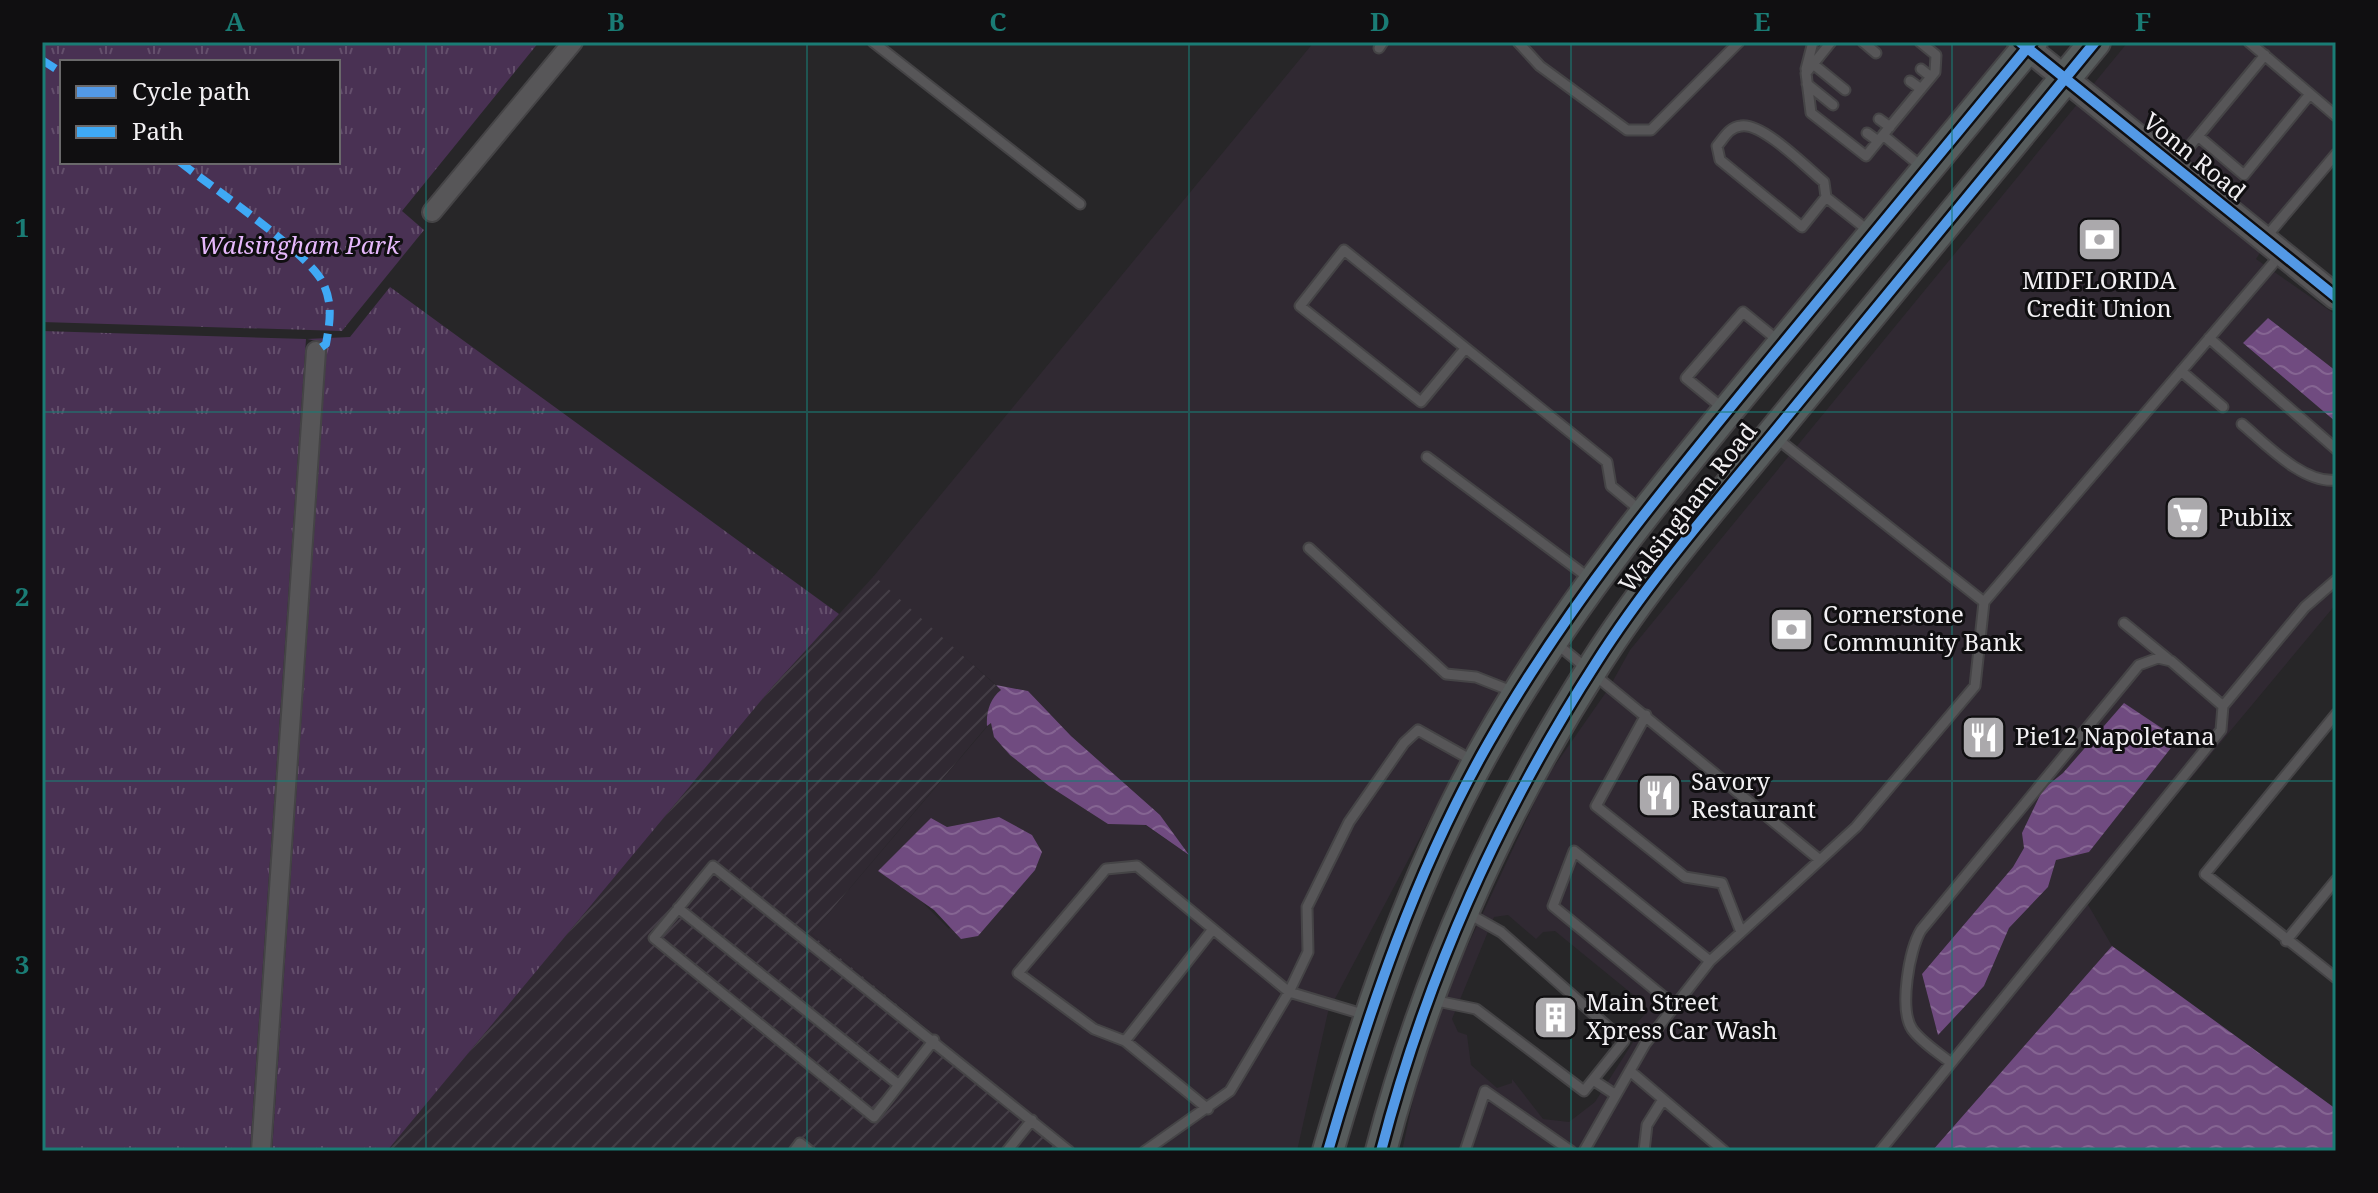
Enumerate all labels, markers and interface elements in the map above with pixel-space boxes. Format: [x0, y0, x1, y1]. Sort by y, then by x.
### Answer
text: A [225, 3, 245, 39]
text: B [607, 3, 625, 39]
text: C [989, 3, 1007, 39]
text: D [1370, 3, 1390, 39]
text: E [1754, 3, 1771, 39]
text: F [2135, 3, 2151, 39]
legend [60, 60, 340, 164]
text: Cycle path [132, 74, 251, 107]
street label: Vonn Road [2137, 104, 2254, 208]
text: Path [132, 114, 184, 147]
text: 1 [15, 209, 29, 245]
bank icon: MIDFLORIDA Credit Union [2075, 215, 2123, 263]
park label: Walsingham Park [199, 228, 401, 261]
place label: MIDFLORIDA Credit Union [2022, 263, 2176, 324]
street label: Walsingham Road [1610, 415, 1764, 599]
supermarket icon: Publix [2164, 494, 2212, 542]
place label: Publix [2219, 500, 2293, 533]
text: 2 [15, 578, 29, 614]
place label: Cornerstone Community Bank [1823, 597, 2023, 658]
bank icon: Cornerstone Community Bank [1768, 605, 1816, 653]
restaurant icon: Pie12 Napoletana [1960, 713, 2008, 761]
place label: Pie12 Napoletana [2015, 719, 2215, 752]
place label: Savory Restaurant [1691, 764, 1816, 825]
restaurant icon: Savory Restaurant [1636, 772, 1684, 820]
text: 3 [15, 946, 29, 982]
place label: Main Street Xpress Car Wash [1586, 985, 1777, 1046]
building icon: Main Street Xpress Car Wash [1531, 993, 1579, 1041]

